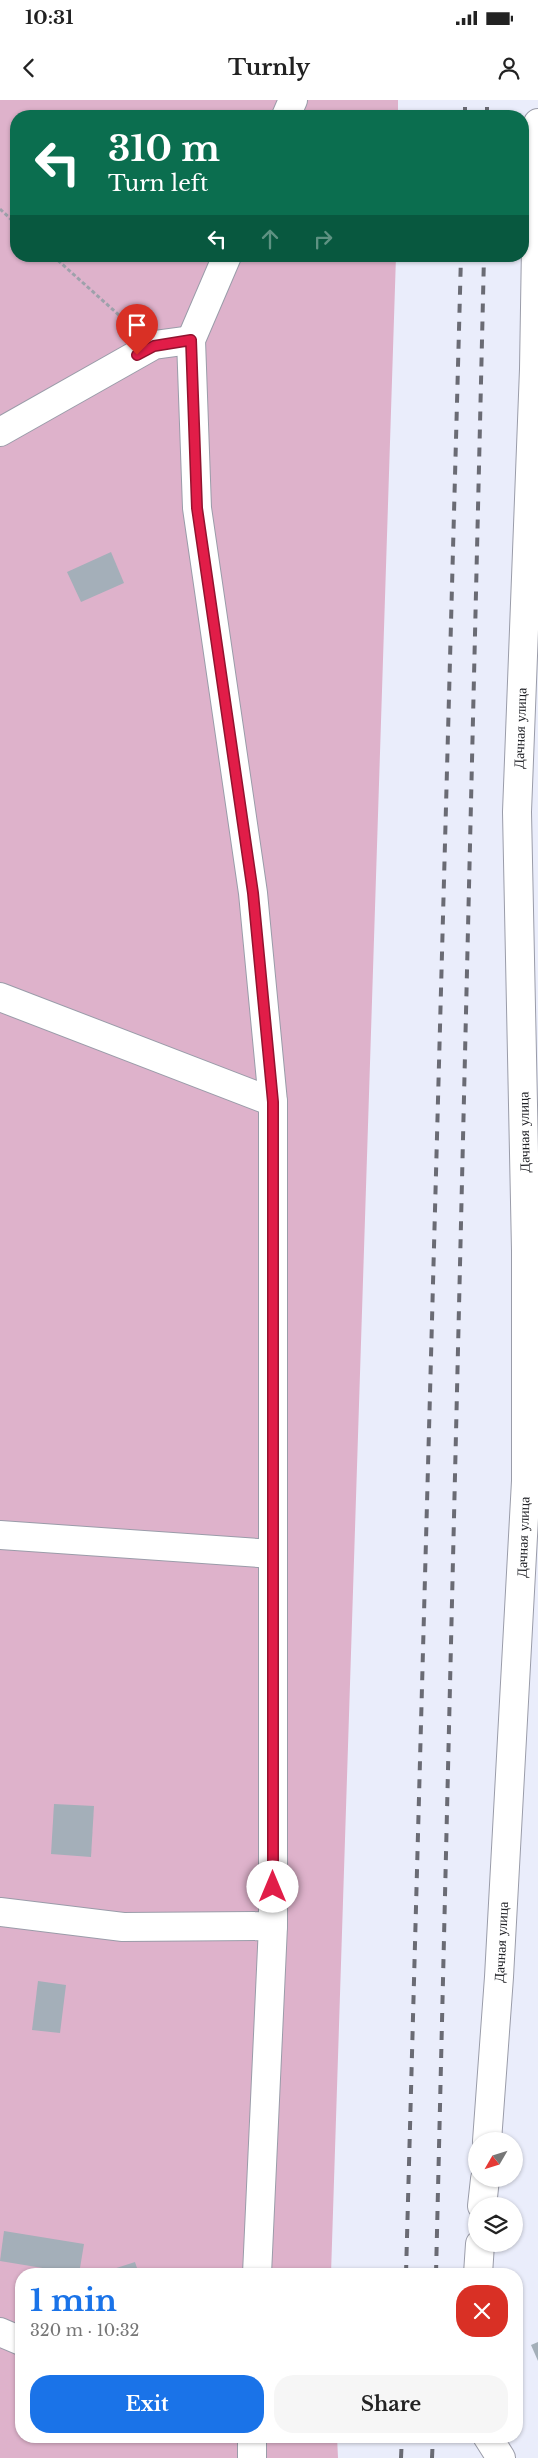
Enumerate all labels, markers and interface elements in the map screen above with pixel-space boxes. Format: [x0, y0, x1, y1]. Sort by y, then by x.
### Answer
text: 10:31 [25, 6, 73, 29]
icon: back [15, 54, 43, 82]
text: Turnly [228, 54, 310, 81]
icon: person [495, 54, 523, 82]
text: 310 m [108, 127, 220, 170]
icon: left [25, 130, 90, 195]
text: Turn left [108, 170, 208, 197]
icon: left [203, 225, 231, 253]
icon: ahead [256, 225, 284, 253]
icon: right [309, 225, 337, 253]
pin [116, 304, 158, 355]
icon: arrive [123, 311, 151, 339]
street label: Дачная улица [510, 686, 530, 769]
street label: Дачная улица [514, 1091, 534, 1173]
street label: Дачная улица [513, 1495, 533, 1578]
position arrow [246, 1860, 298, 1912]
street label: Дачная улица [490, 1900, 512, 1983]
north arrow [468, 2132, 522, 2188]
map controls [468, 2132, 523, 2252]
button: layers [468, 2197, 523, 2252]
text: 1 min [30, 2282, 117, 2319]
button: close [456, 2285, 508, 2337]
text: 320 m · 10:32 [30, 2320, 139, 2340]
button: Exit [30, 2375, 264, 2433]
button: Share [274, 2375, 508, 2433]

